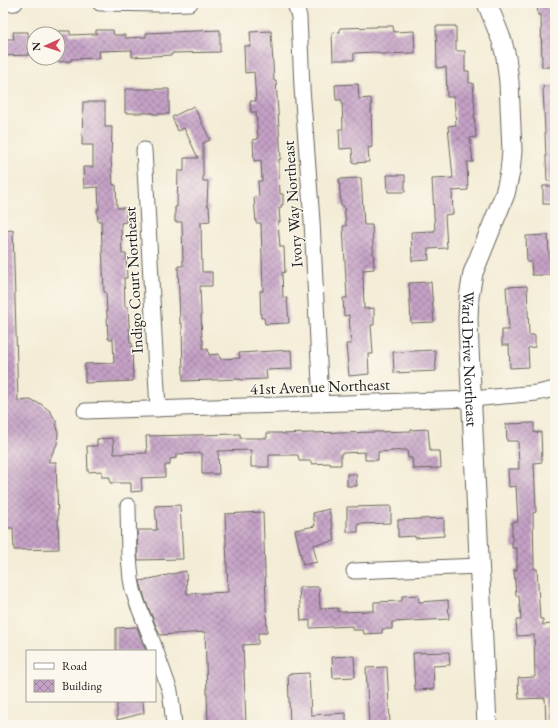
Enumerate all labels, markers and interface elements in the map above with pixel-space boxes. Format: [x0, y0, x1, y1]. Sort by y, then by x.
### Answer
north arrow [26, 26, 66, 66]
text: N [29, 42, 43, 51]
street label: Ivory Way Northeast [278, 140, 307, 268]
street label: Indigo Court Northeast [119, 206, 148, 354]
street label: Ward Drive Northeast [457, 291, 483, 427]
street label: 41st Avenue Northeast [250, 374, 390, 399]
legend [26, 650, 156, 702]
text: Road [62, 658, 88, 674]
text: Building [62, 678, 103, 694]

